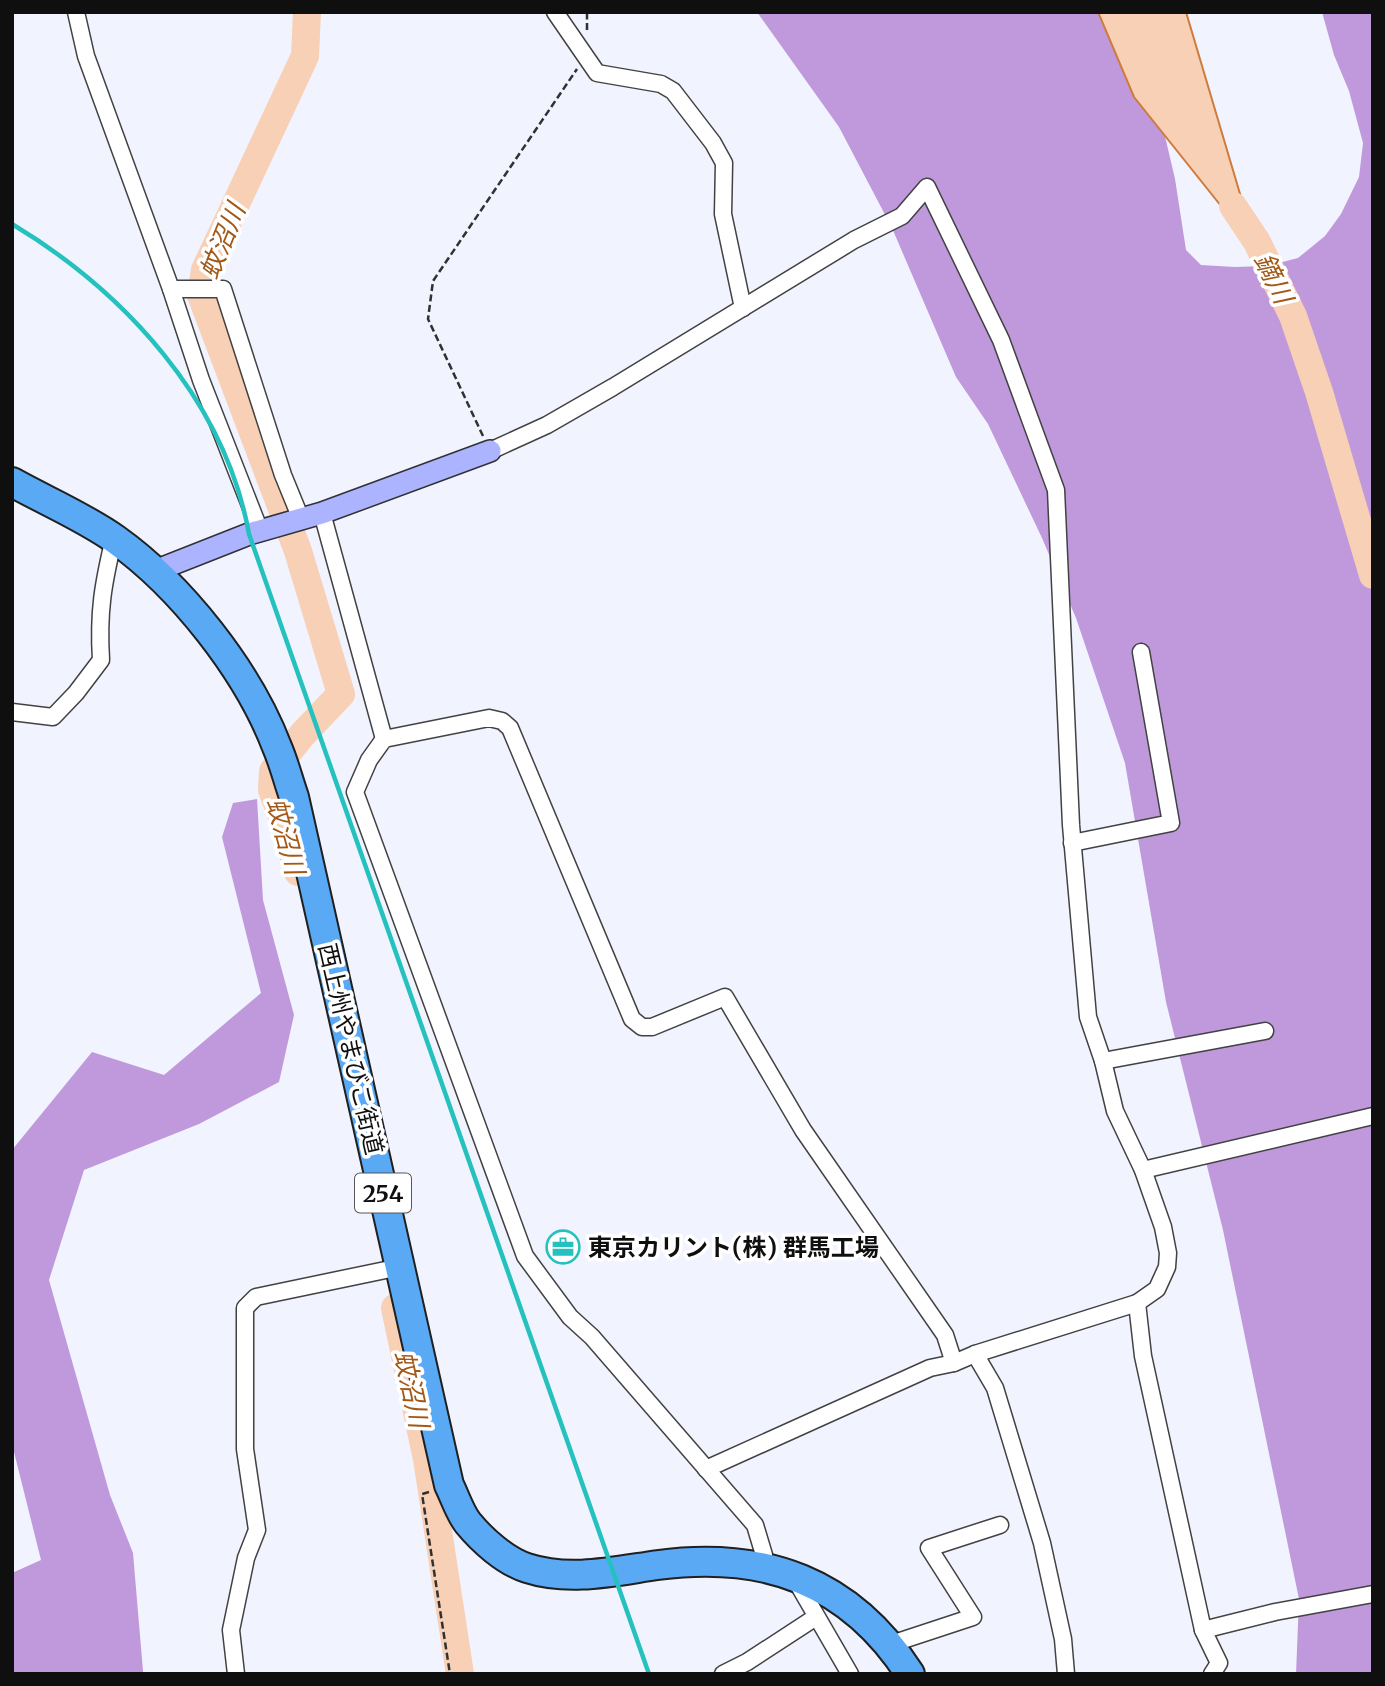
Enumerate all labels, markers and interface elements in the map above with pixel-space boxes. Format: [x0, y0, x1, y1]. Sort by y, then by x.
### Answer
water label: 蚊沼川 [192, 196, 253, 283]
water label: 鏑川 [1248, 247, 1302, 311]
water label: 蚊沼川 [260, 794, 313, 881]
street label: 西上州やまびこ街道 [312, 940, 390, 1158]
road number: 254 [355, 1174, 411, 1212]
office icon: 東京カリント(株) 群馬工場 [544, 1228, 582, 1266]
place label: 東京カリント(株) 群馬工場 [588, 1232, 879, 1263]
water label: 蚊沼川 [388, 1347, 437, 1434]

